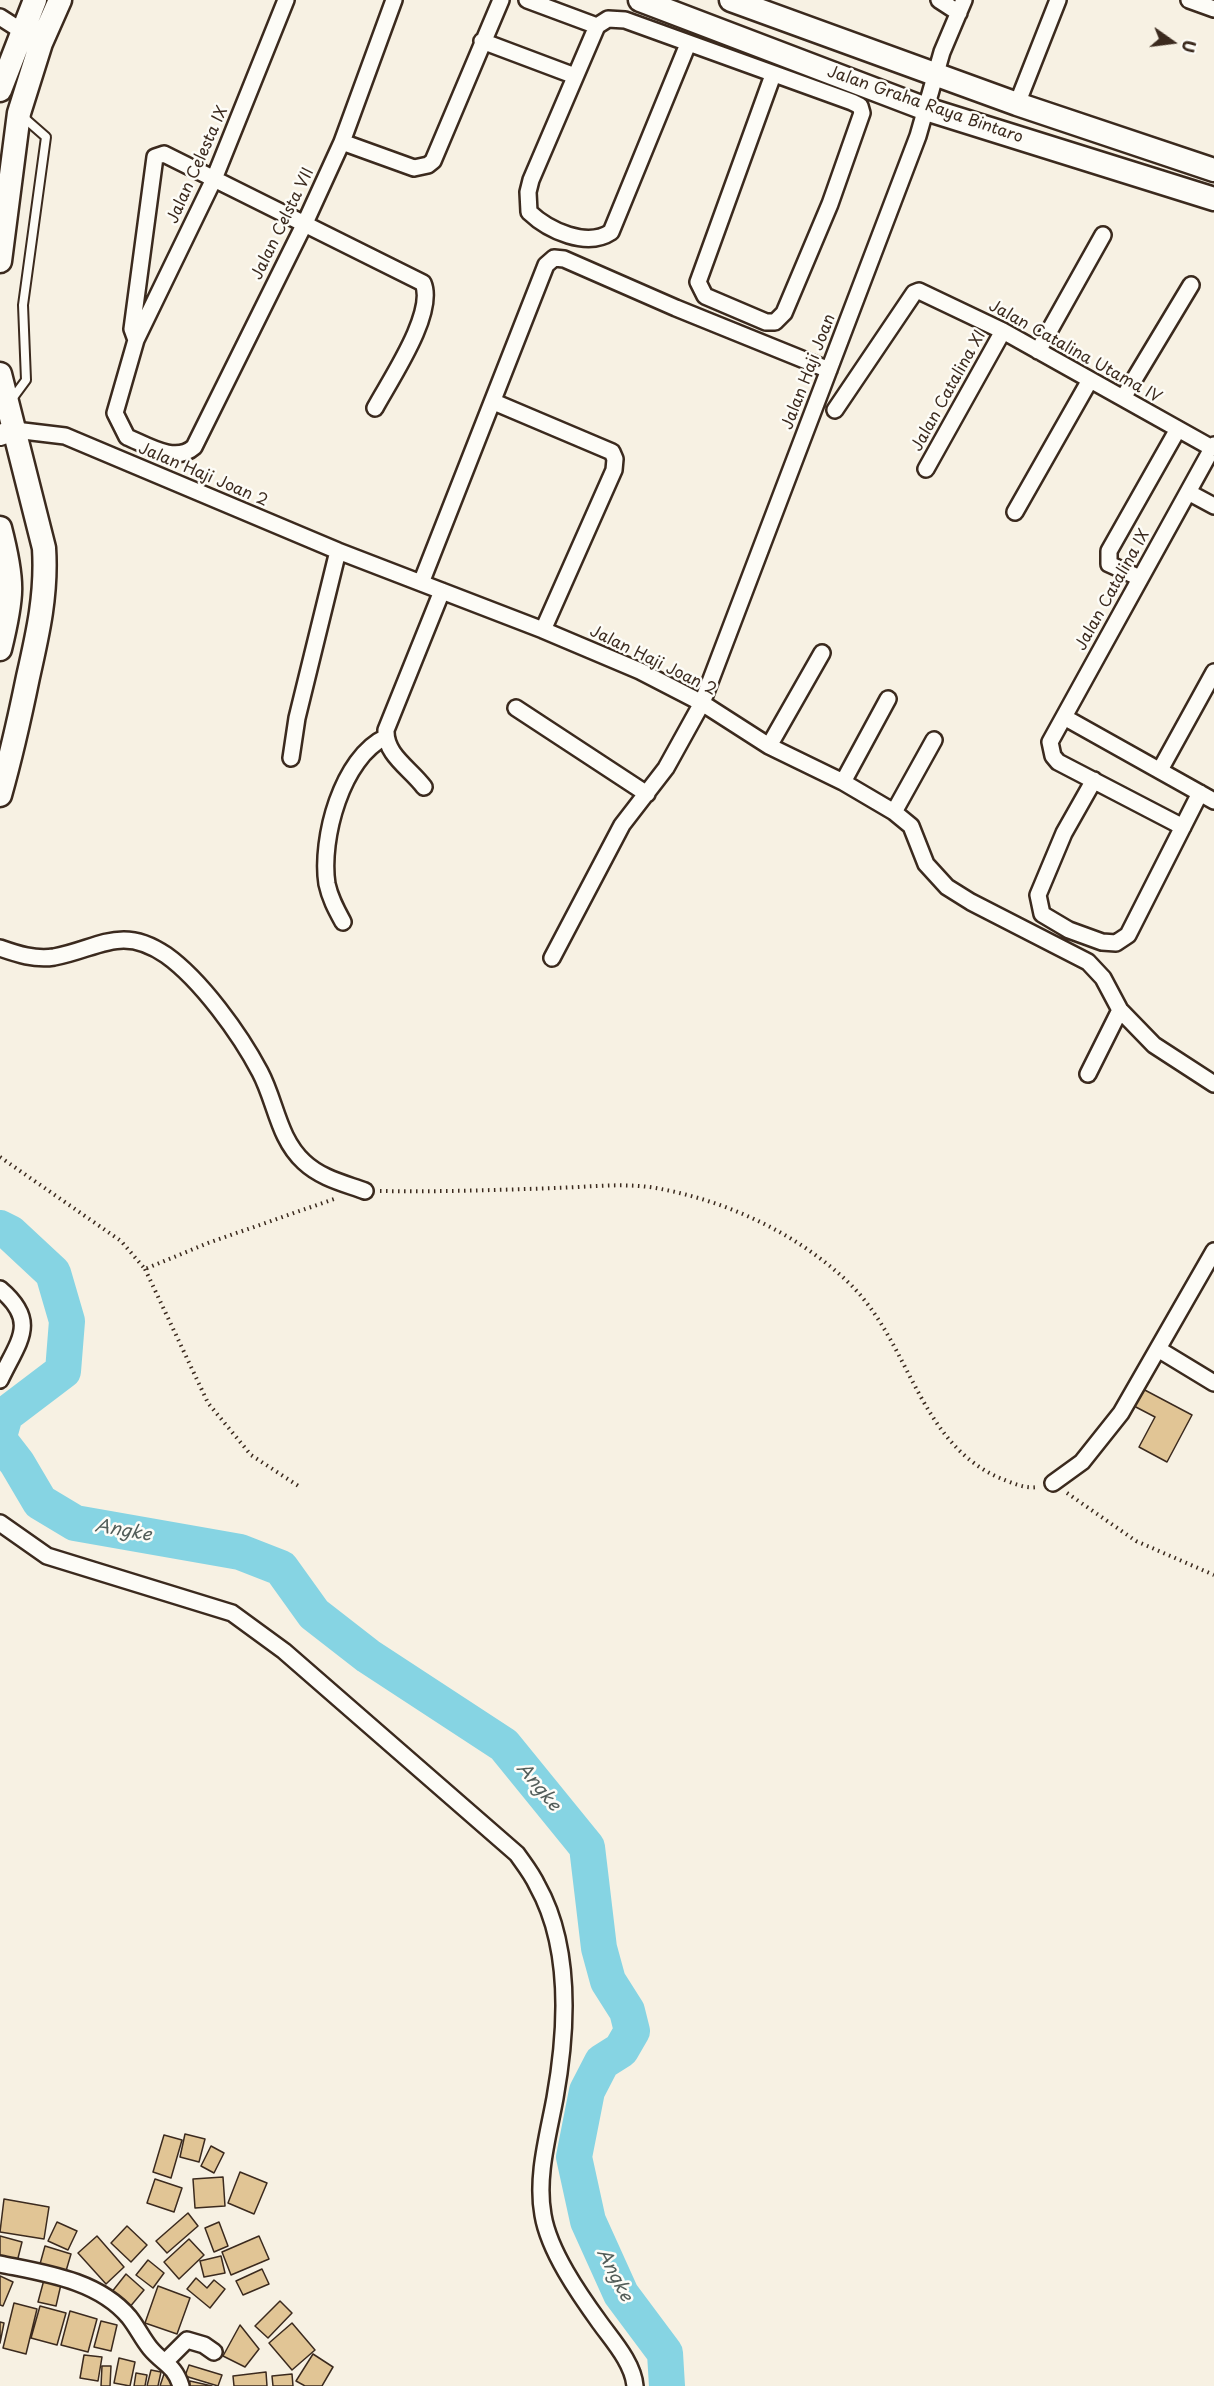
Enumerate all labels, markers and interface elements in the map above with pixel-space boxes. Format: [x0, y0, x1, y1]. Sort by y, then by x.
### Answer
north arrow [1142, 12, 1202, 72]
text: U [1176, 38, 1203, 55]
street label: Jalan Graha Raya Bintaro [825, 62, 1025, 148]
street label: Jalan Celesta IX [164, 103, 232, 227]
street label: Jalan Celsta VII [248, 165, 318, 283]
street label: Jalan Catalina Utama IV [985, 296, 1165, 408]
street label: Jalan Haji Joan [778, 312, 840, 432]
street label: Jalan Catalina XI [908, 327, 990, 455]
street label: Jalan Haji Joan 2 [135, 439, 271, 511]
street label: Jalan Catalina IX [1072, 526, 1154, 654]
street label: Jalan Haji Joan 2 [587, 622, 719, 700]
water label: Angke [93, 1515, 153, 1547]
water label: Angke [511, 1758, 565, 1816]
water label: Angke [591, 2245, 637, 2305]

